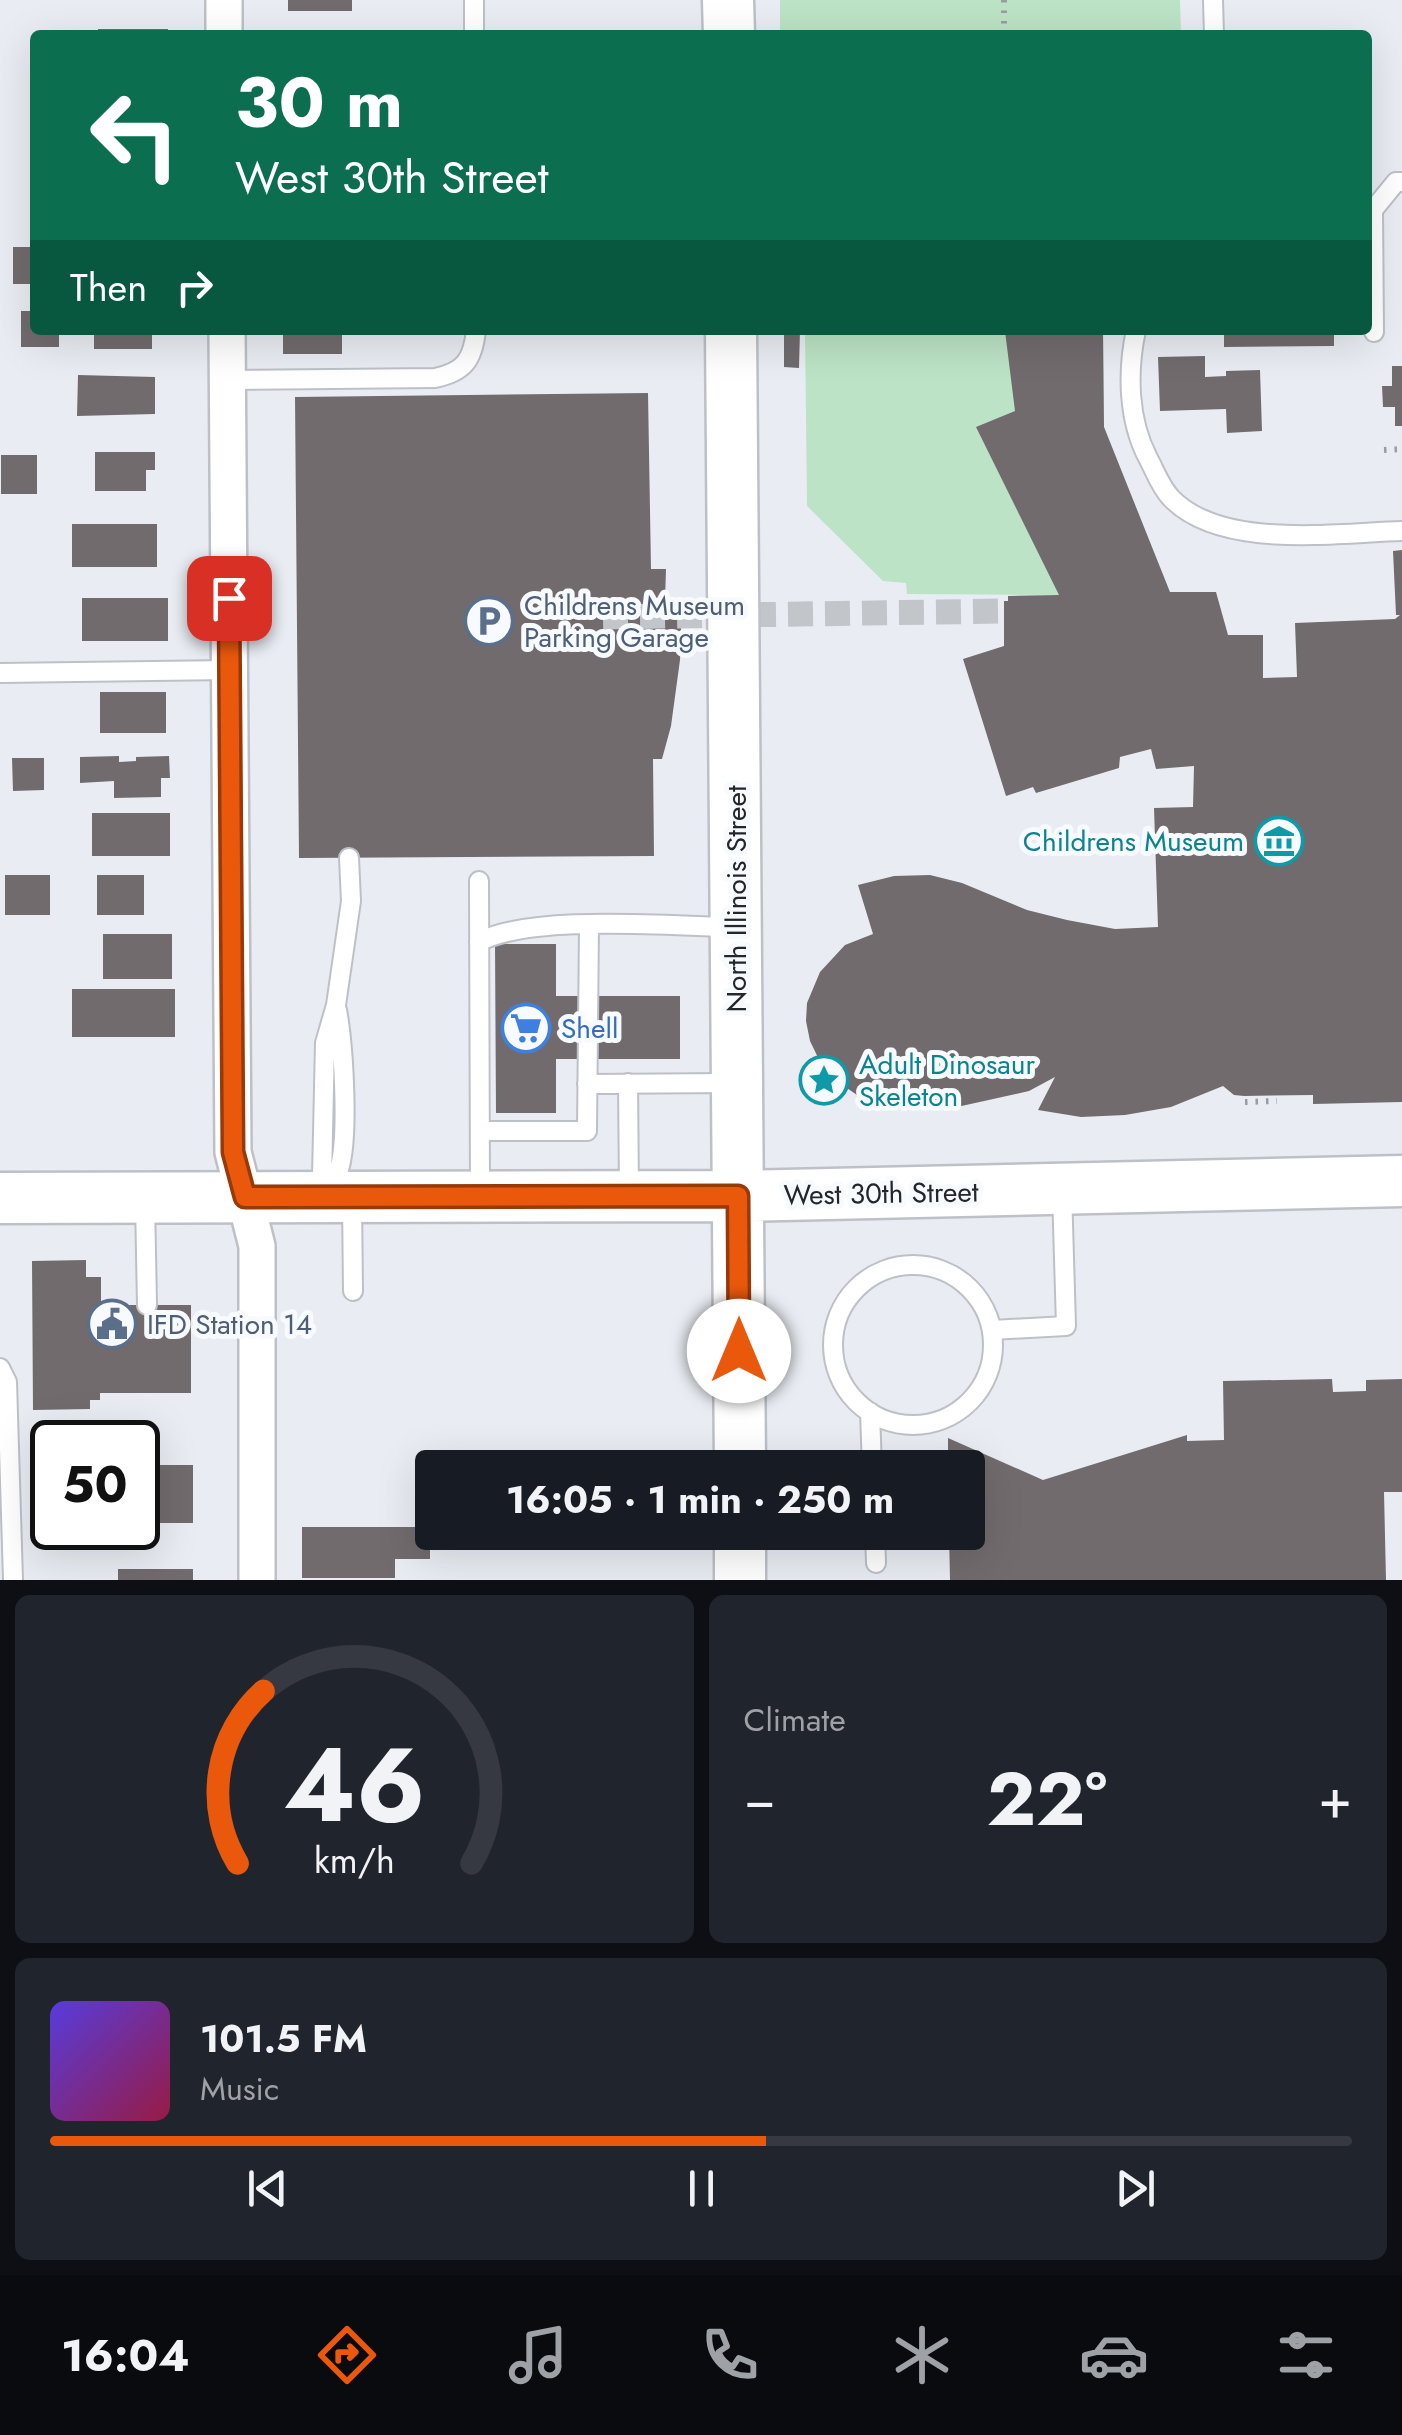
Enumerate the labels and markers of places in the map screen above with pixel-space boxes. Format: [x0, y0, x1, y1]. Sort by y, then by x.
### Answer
pin [187, 556, 272, 641]
place label: Childrens Museum Parking Garage [524, 585, 745, 658]
parking icon: Childrens Museum Parking Garage [463, 595, 515, 647]
museum icon: Childrens Museum [1253, 815, 1305, 867]
place label: Childrens Museum [1023, 821, 1244, 862]
supermarket icon: Shell [500, 1002, 552, 1054]
place label: Shell [561, 1008, 618, 1049]
place label: Adult Dinosaur Skeleton [859, 1044, 1035, 1117]
place icon: Adult Dinosaur Skeleton [798, 1054, 850, 1106]
public building icon: IFD Station 14 [86, 1298, 138, 1350]
place label: IFD Station 14 [147, 1304, 312, 1345]

